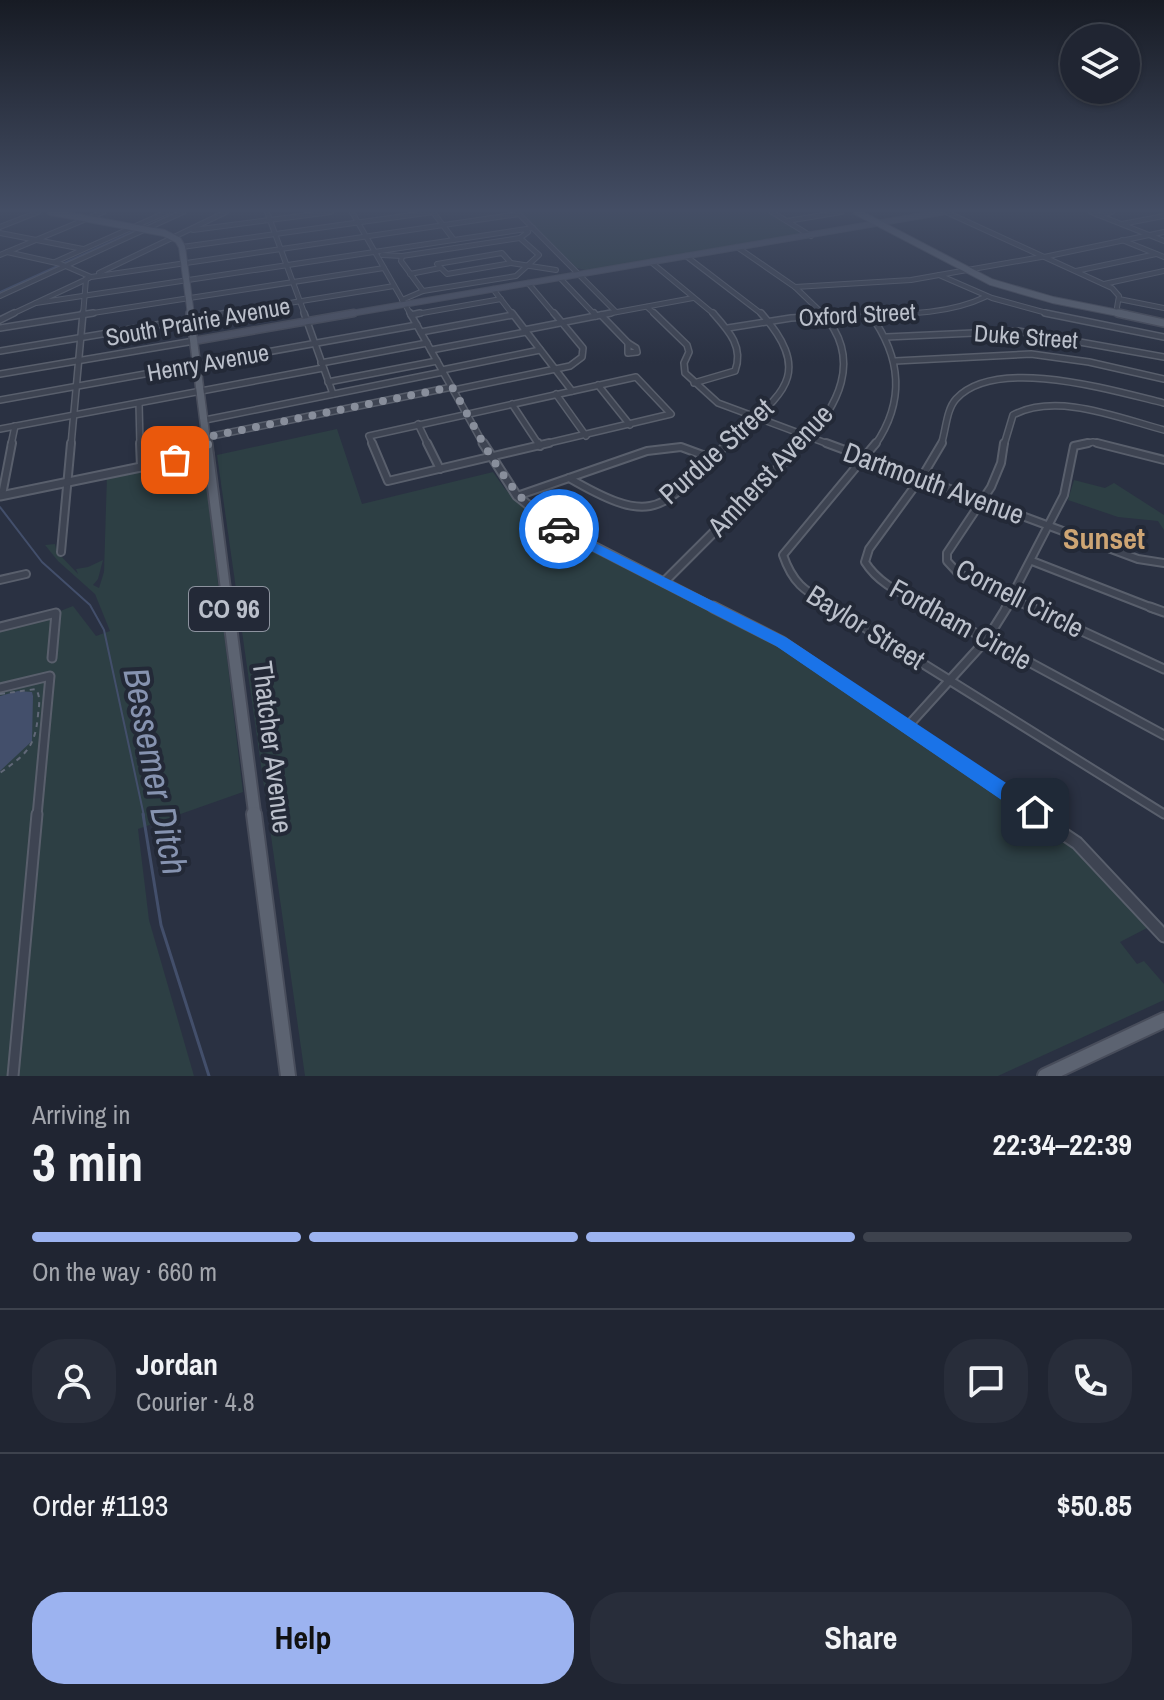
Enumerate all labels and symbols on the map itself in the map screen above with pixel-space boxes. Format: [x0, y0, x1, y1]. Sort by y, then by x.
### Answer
street label: South Prairie Avenue [103, 289, 293, 353]
street label: Oxford Street [798, 295, 917, 333]
street label: Duke Street [973, 316, 1080, 356]
street label: Henry Avenue [144, 336, 271, 388]
street label: Purdue Street [651, 389, 781, 513]
street label: Amherst Avenue [698, 396, 841, 545]
pin [141, 426, 209, 494]
street label: Dartmouth Avenue [838, 433, 1030, 533]
courier [519, 489, 599, 569]
district label: Sunset [1063, 518, 1145, 558]
street label: Cornell Circle [949, 550, 1091, 646]
street label: Fordham Circle [883, 569, 1039, 679]
street label: Baylor Street [800, 576, 932, 678]
road number: CO 96 [189, 587, 269, 631]
street label: Thatcher Avenue [244, 659, 302, 835]
water label: Bessemer Ditch [112, 663, 200, 879]
pin [1001, 778, 1069, 846]

